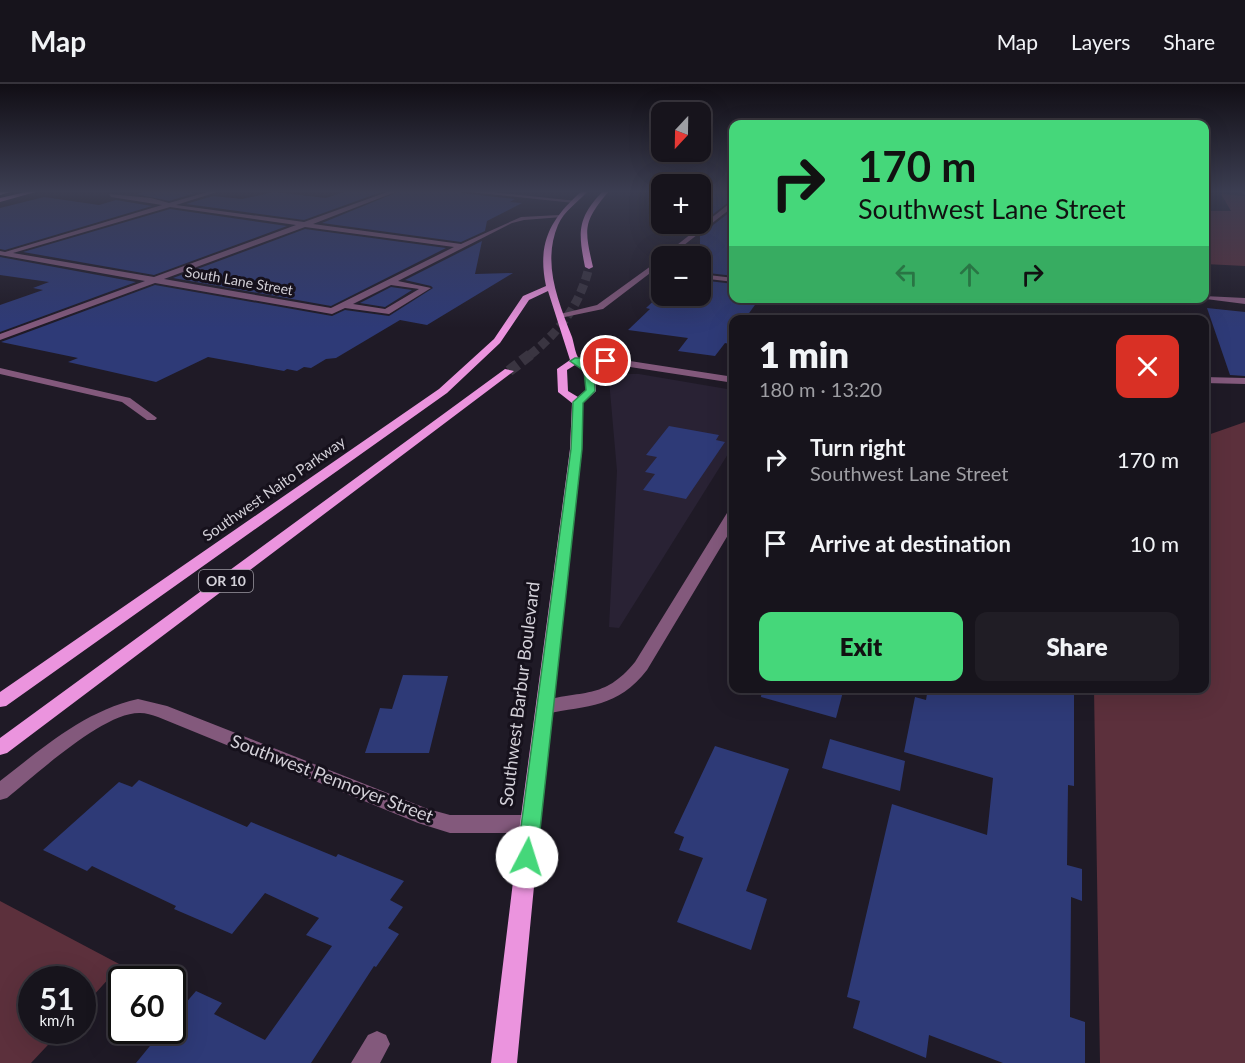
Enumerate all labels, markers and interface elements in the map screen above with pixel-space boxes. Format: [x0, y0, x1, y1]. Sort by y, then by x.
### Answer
text: Map [30, 24, 86, 58]
text: Map [997, 29, 1038, 54]
text: Layers [1071, 29, 1130, 54]
text: Share [1163, 29, 1215, 54]
north arrow [651, 102, 711, 162]
map controls [651, 102, 711, 306]
text: 170 m [858, 141, 976, 191]
icon: right [759, 144, 837, 222]
button: + [651, 174, 711, 234]
text: Southwest Lane Street [858, 192, 1126, 225]
button: − [651, 246, 711, 306]
icon: left [890, 258, 923, 291]
icon: ahead [953, 258, 986, 291]
icon: right [1016, 258, 1049, 291]
street label: South Lane Street [184, 263, 294, 298]
text: 1 min [759, 332, 849, 376]
pin [580, 335, 631, 386]
button: close [1116, 335, 1179, 398]
icon: arrive [589, 344, 622, 377]
text: 180 m · 13:20 [759, 377, 882, 401]
street label: Southwest Naito Parkway [199, 432, 348, 544]
text: Turn right [810, 434, 905, 461]
icon: right [759, 443, 792, 476]
text: 170 m [1117, 446, 1179, 473]
text: Southwest Lane Street [810, 461, 1008, 485]
icon: arrive [759, 527, 792, 560]
text: Arrive at destination [810, 530, 1011, 557]
text: 10 m [1130, 530, 1179, 557]
road number: OR 10 [199, 570, 253, 592]
street label: Southwest Barbur Boulevard [494, 580, 544, 808]
button: Exit [759, 612, 963, 681]
button: Share [975, 612, 1179, 681]
street label: Southwest Pennoyer Street [228, 729, 437, 827]
position arrow [495, 825, 559, 889]
speed limit sign: 60 [108, 966, 186, 1044]
text: 51 [40, 980, 74, 1016]
text: km/h [39, 1011, 75, 1029]

